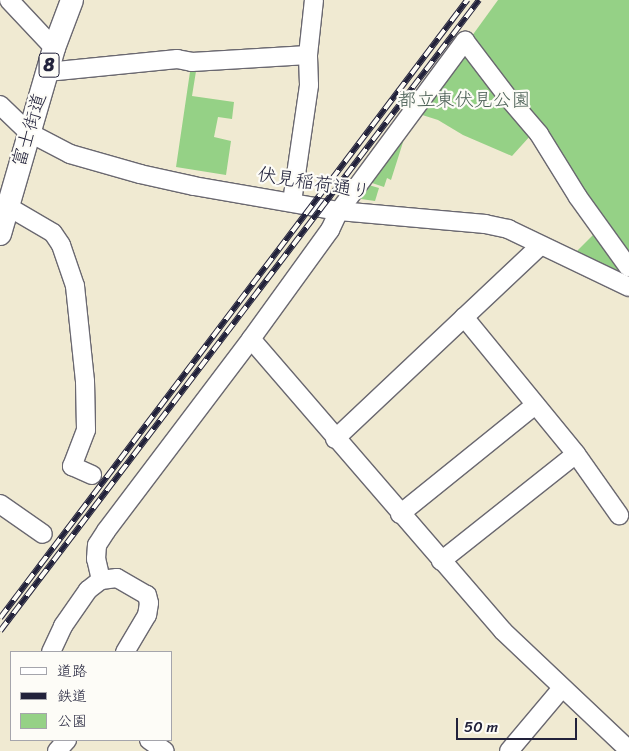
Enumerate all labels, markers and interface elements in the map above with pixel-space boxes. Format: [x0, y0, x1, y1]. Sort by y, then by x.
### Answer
road number: 8 [38, 50, 60, 80]
park label: 都立東伏見公園 [398, 89, 530, 111]
street label: 富士街道 [7, 90, 51, 170]
street label: 伏見稲荷通り [256, 163, 372, 203]
legend [10, 651, 172, 741]
text: 道路 [57, 658, 87, 684]
text: 鉄道 [57, 683, 87, 709]
text: 公園 [57, 708, 87, 734]
scale bar [459, 708, 580, 740]
text: 50 m [464, 714, 498, 740]

